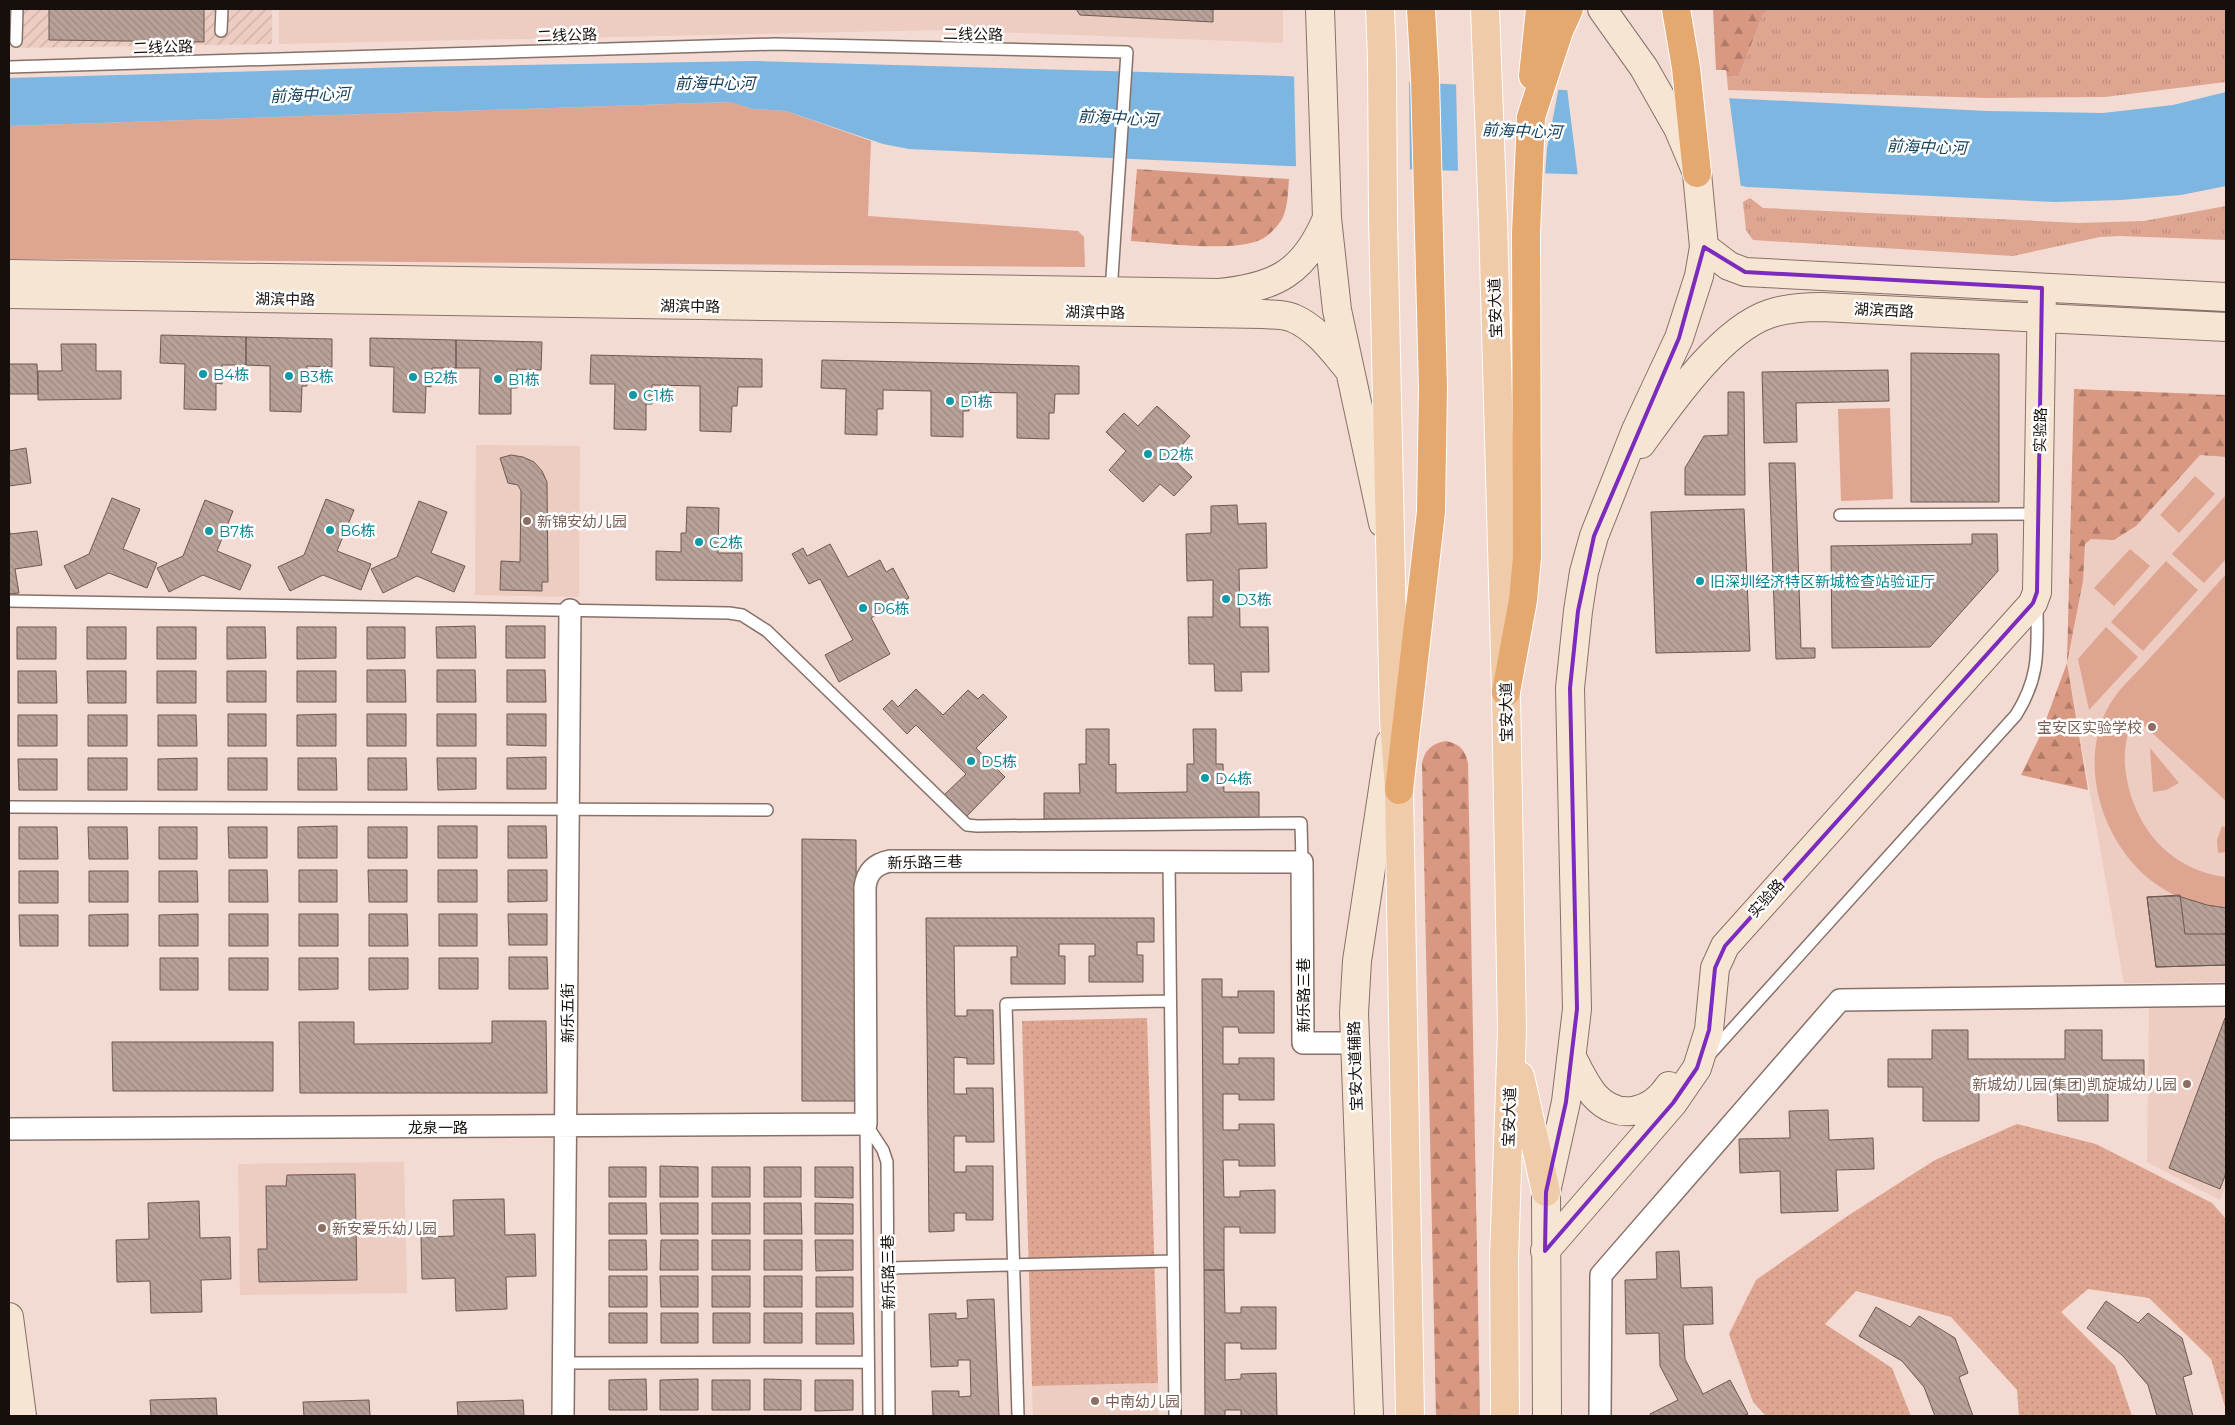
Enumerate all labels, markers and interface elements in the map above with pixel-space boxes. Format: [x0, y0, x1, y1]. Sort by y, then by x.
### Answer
street label: 二线公路 [537, 24, 597, 46]
street label: 二线公路 [943, 24, 1003, 44]
street label: 二线公路 [133, 36, 193, 58]
water label: 前海中心河 [675, 74, 758, 93]
water label: 前海中心河 [270, 84, 353, 106]
water label: 前海中心河 [1078, 106, 1161, 130]
water label: 前海中心河 [1482, 120, 1565, 142]
water label: 前海中心河 [1887, 136, 1970, 158]
street label: 宝安大道 [1484, 278, 1506, 338]
street label: 湖滨中路 [255, 289, 315, 309]
street label: 湖滨中路 [660, 296, 720, 316]
street label: 湖滨西路 [1854, 299, 1914, 321]
street label: 湖滨中路 [1065, 302, 1125, 322]
place label: B4栋 [213, 365, 249, 384]
place label: B3栋 [299, 367, 334, 386]
marker: B4栋 [197, 368, 209, 380]
place label: B2栋 [423, 368, 458, 387]
marker: B3栋 [283, 370, 295, 382]
place label: B1栋 [508, 370, 540, 389]
marker: B2栋 [407, 371, 419, 383]
marker: B1栋 [492, 373, 504, 385]
place label: C1栋 [643, 386, 674, 405]
marker: C1栋 [627, 389, 639, 401]
place label: D1栋 [960, 392, 993, 411]
marker: D1栋 [944, 395, 956, 407]
street label: 实验路 [2030, 407, 2050, 453]
place label: D2栋 [1158, 445, 1194, 464]
marker: D2栋 [1142, 448, 1154, 460]
place label: 新锦安幼儿园 [537, 512, 627, 531]
marker: 新锦安幼儿园 [521, 515, 533, 527]
place label: B6栋 [340, 521, 375, 540]
place label: B7栋 [219, 522, 254, 541]
marker: B6栋 [324, 524, 336, 536]
marker: B7栋 [203, 525, 215, 537]
place label: C2栋 [709, 533, 743, 552]
marker: C2栋 [693, 536, 705, 548]
place label: 旧深圳经济特区新城检查站验证厅 [1710, 572, 1935, 591]
marker: 旧深圳经济特区新城检查站验证厅 [1694, 575, 1706, 587]
place label: D3栋 [1236, 590, 1272, 609]
marker: D3栋 [1220, 593, 1232, 605]
place label: D6栋 [873, 599, 910, 618]
marker: D6栋 [857, 602, 869, 614]
street label: 宝安大道 [1496, 682, 1516, 742]
place label: 宝安区实验学校 [2037, 718, 2142, 737]
marker: 宝安区实验学校 [2146, 721, 2158, 733]
place label: D5栋 [981, 752, 1017, 771]
marker: D5栋 [965, 755, 977, 767]
place label: D4栋 [1215, 769, 1252, 788]
marker: D4栋 [1199, 772, 1211, 784]
street label: 新乐路三巷 [887, 852, 963, 872]
street label: 实验路 [1744, 875, 1788, 921]
street label: 新乐路三巷 [1294, 957, 1313, 1033]
street label: 新乐五街 [558, 983, 577, 1043]
street label: 宝安大道辅路 [1344, 1021, 1366, 1111]
place label: 新城幼儿园(集团)凯旋城幼儿园 [1972, 1075, 2177, 1094]
marker: 新城幼儿园(集团)凯旋城幼儿园 [2181, 1078, 2193, 1090]
street label: 宝安大道 [1498, 1087, 1520, 1147]
street label: 龙泉一路 [408, 1118, 468, 1137]
place label: 新安爱乐幼儿园 [332, 1219, 437, 1238]
marker: 新安爱乐幼儿园 [316, 1222, 328, 1234]
street label: 新乐路三巷 [878, 1234, 898, 1310]
place label: 中南幼儿园 [1105, 1392, 1180, 1411]
marker: 中南幼儿园 [1089, 1395, 1101, 1407]

